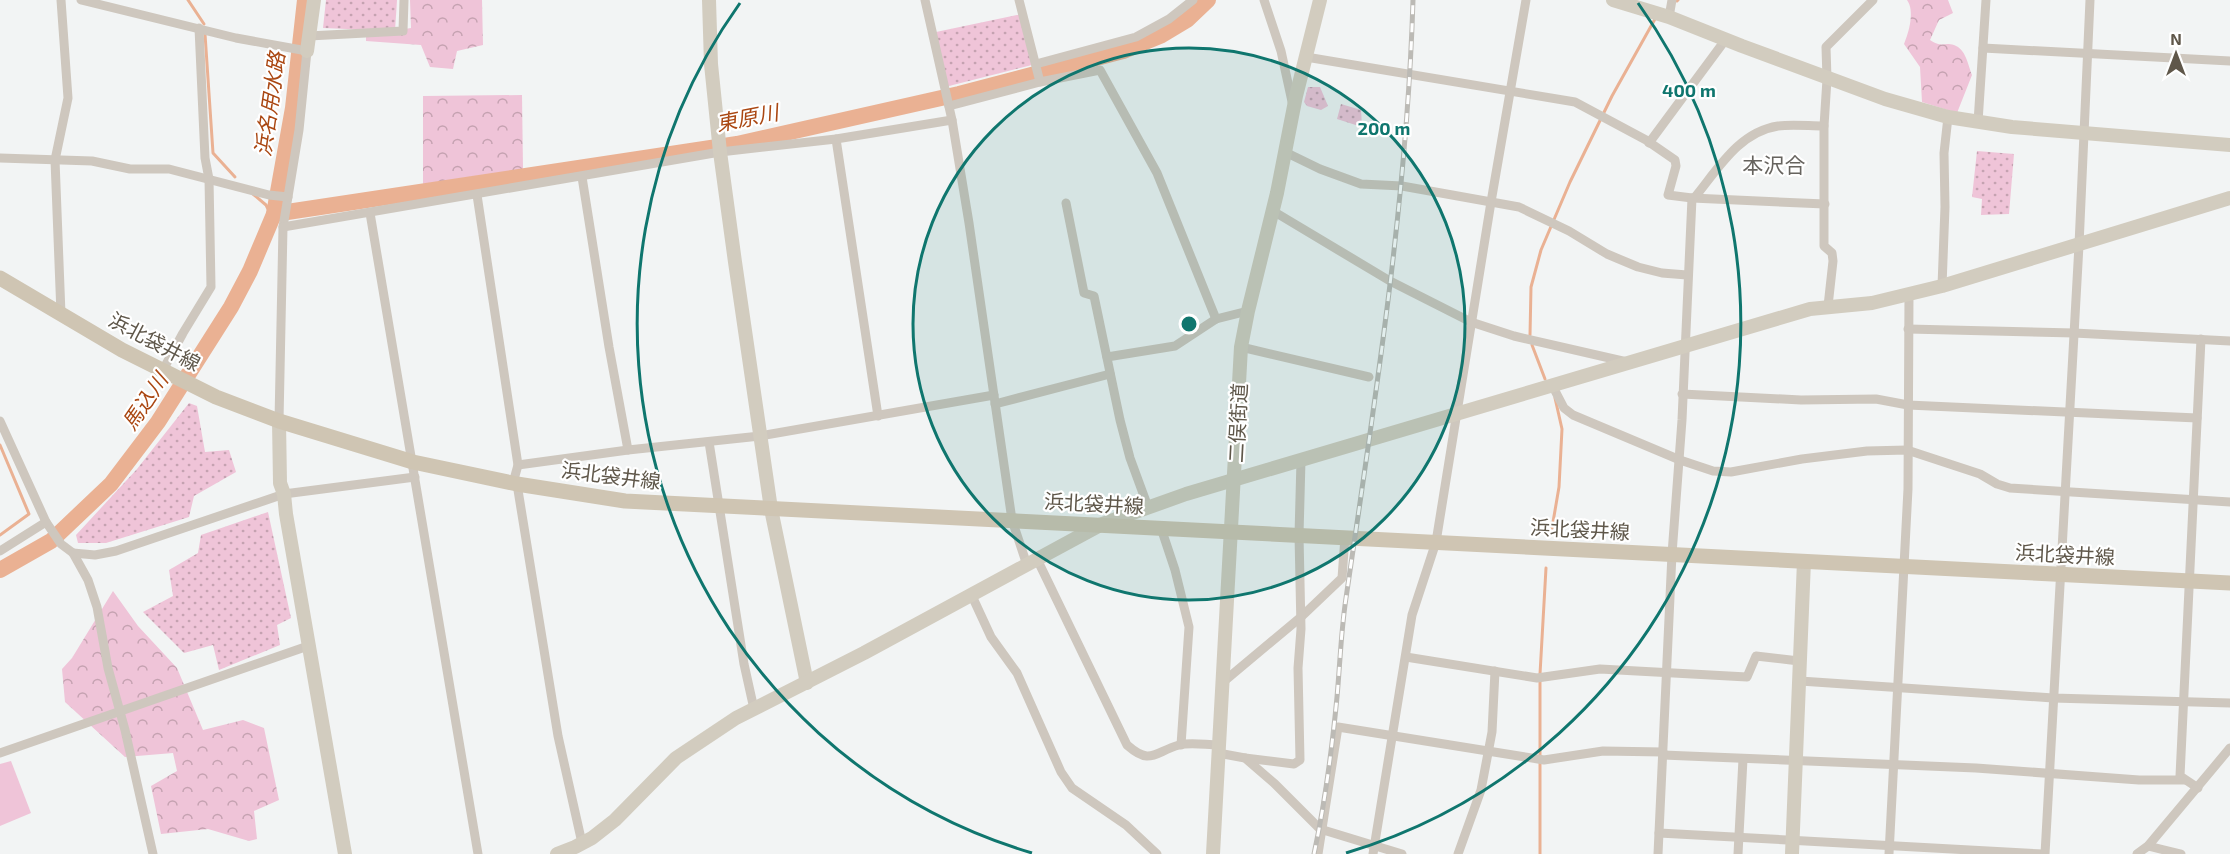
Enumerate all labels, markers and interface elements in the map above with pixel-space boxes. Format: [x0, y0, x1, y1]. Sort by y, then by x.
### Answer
north arrow [2146, 24, 2206, 84]
text: N [2170, 29, 2182, 48]
water label: 浜名用水路 [249, 48, 289, 158]
text: 400 m [1662, 79, 1716, 101]
water label: 東原川 [714, 98, 782, 135]
text: 200 m [1358, 117, 1410, 139]
district label: 本沢合 [1743, 152, 1806, 177]
street label: 浜北袋井線 [105, 307, 205, 375]
centre of rings [1179, 314, 1199, 334]
water label: 馬込川 [116, 366, 173, 434]
street label: 二俣街道 [1223, 382, 1251, 464]
street label: 浜北袋井線 [560, 457, 662, 493]
street label: 浜北袋井線 [1043, 488, 1145, 518]
street label: 浜北袋井線 [1529, 514, 1631, 544]
street label: 浜北袋井線 [2014, 539, 2116, 569]

